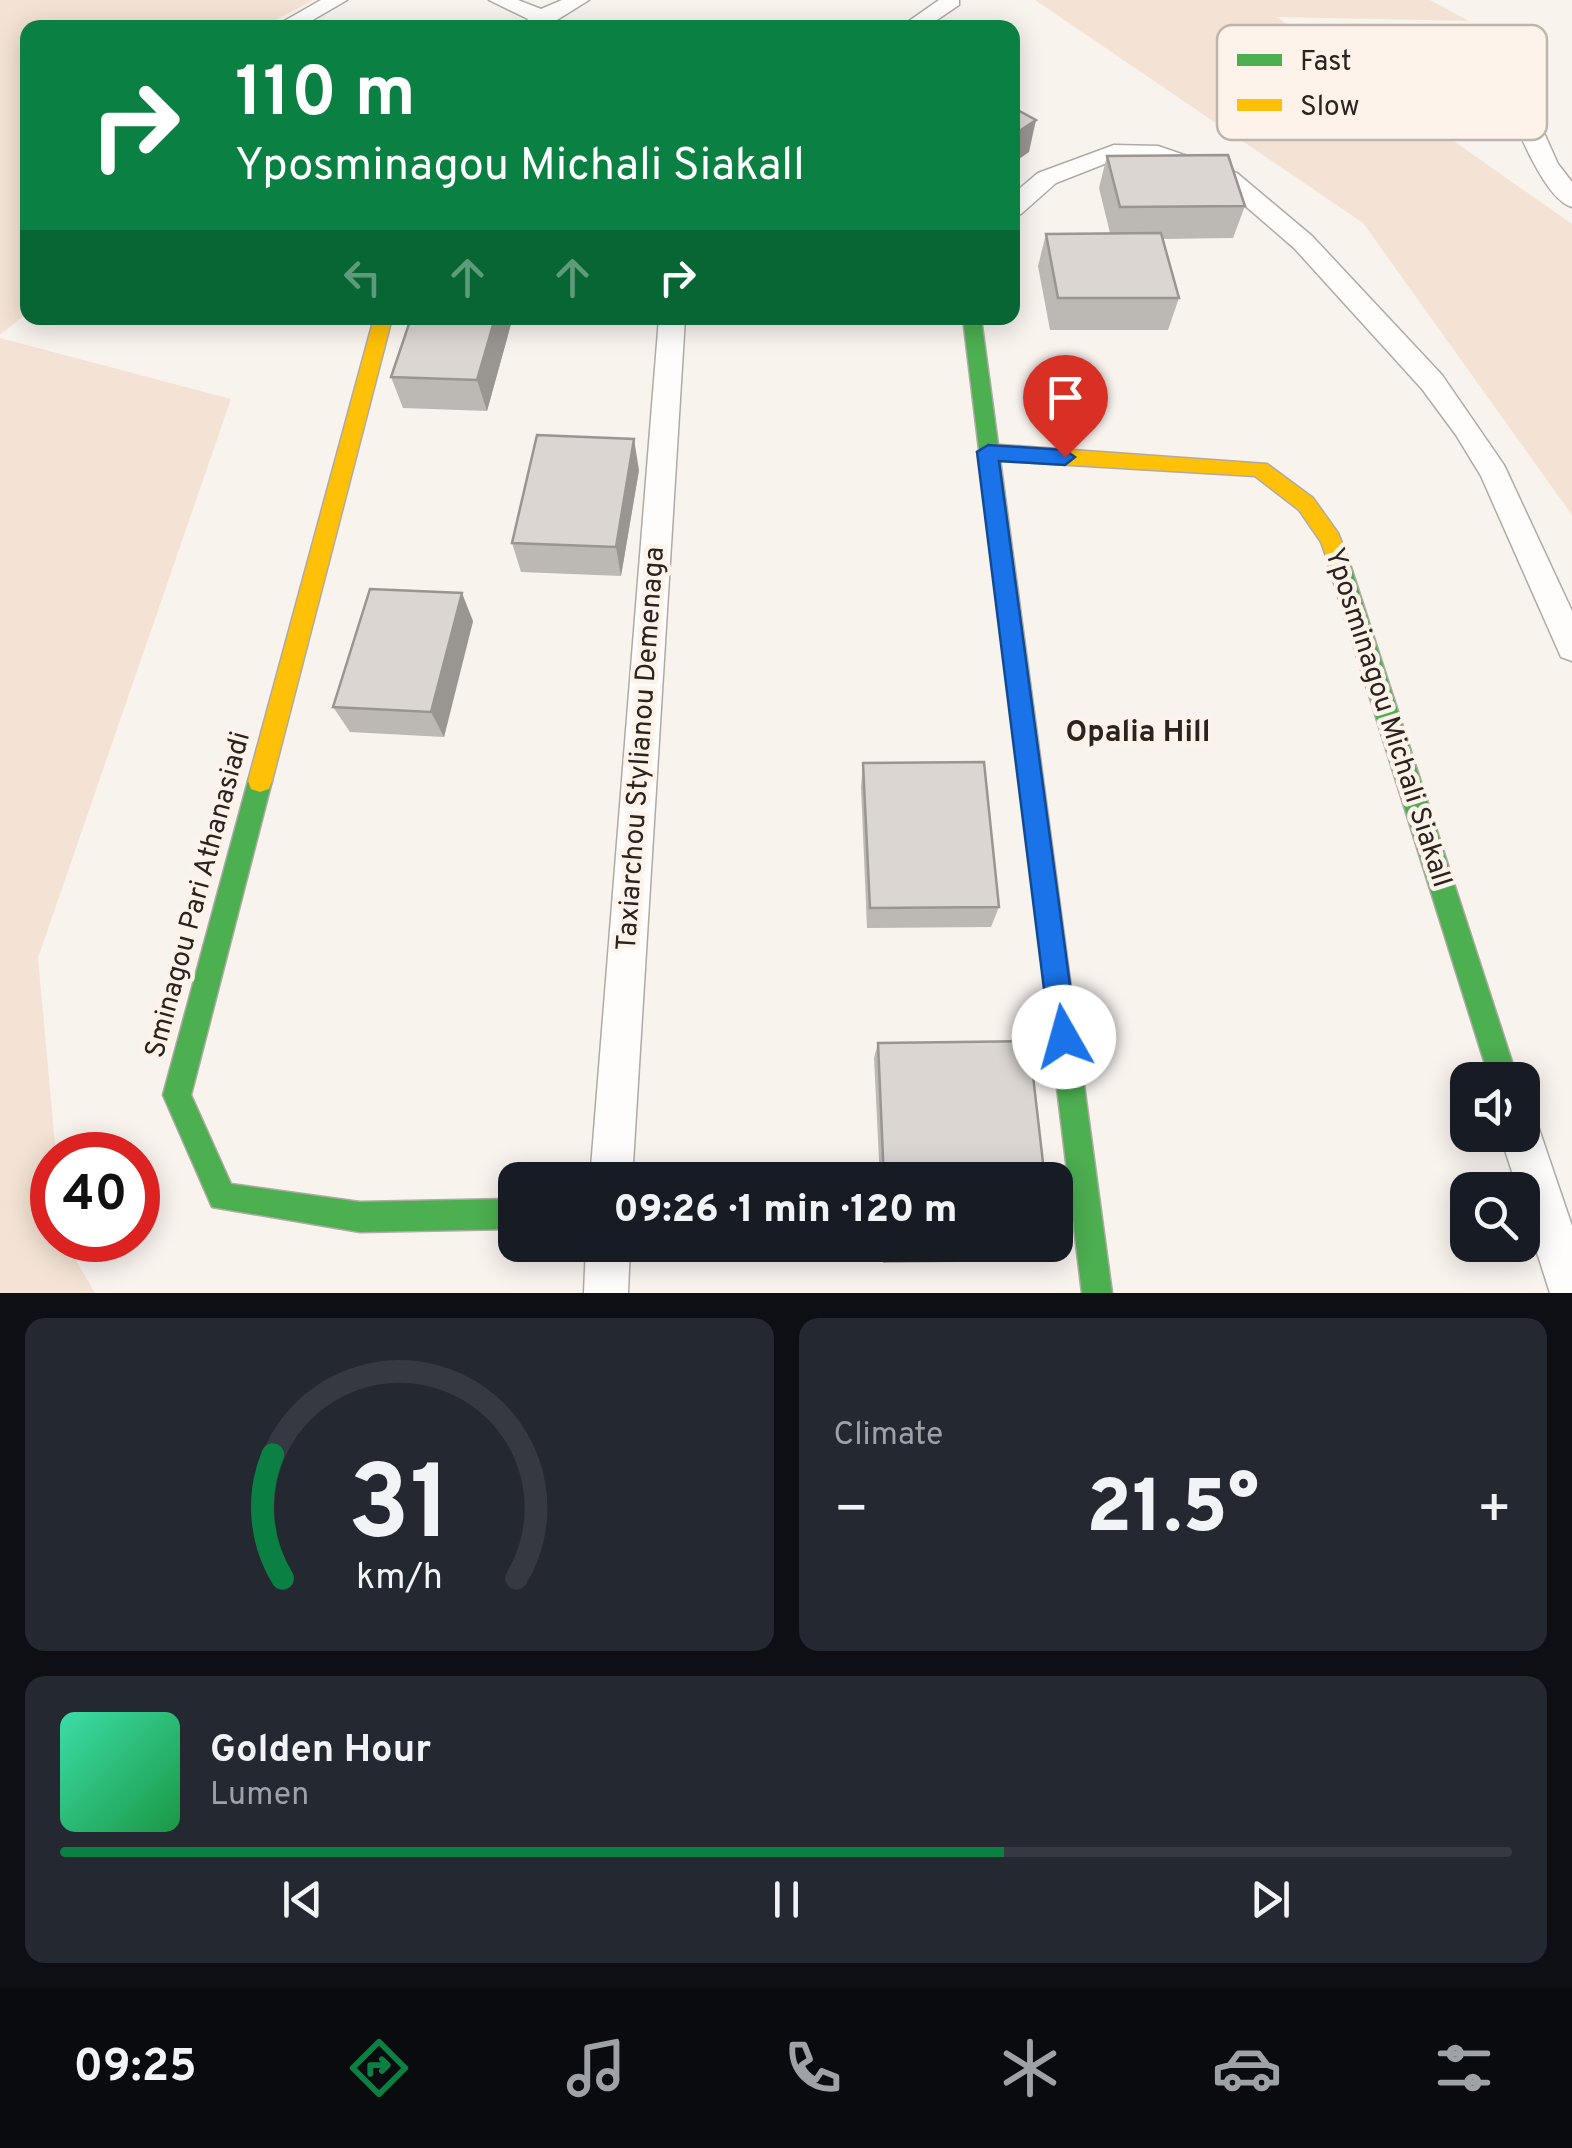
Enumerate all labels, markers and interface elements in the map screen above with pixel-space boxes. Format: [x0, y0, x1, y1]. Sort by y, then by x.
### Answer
legend [1217, 25, 1547, 140]
text: Fast [1300, 45, 1352, 81]
text: 110 m [235, 52, 416, 141]
icon: right [70, 60, 200, 190]
text: Slow [1300, 90, 1359, 126]
text: Yposminagou Michali Siakall [235, 139, 805, 196]
icon: left [335, 250, 390, 305]
icon: ahead [440, 250, 495, 305]
icon: ahead [545, 250, 600, 305]
icon: right [650, 250, 705, 305]
pin [1023, 355, 1108, 458]
icon: arrive [1038, 370, 1093, 425]
street label: Yposminagou Michali Siakall [1315, 544, 1459, 892]
street label: Taxiarchou Stylianou Demenaga [610, 546, 674, 952]
district label: Opalia Hill [1066, 715, 1210, 752]
street label: Sminagou Pari Athanasiadi [138, 728, 260, 1062]
position arrow [1012, 985, 1116, 1089]
map controls [1450, 1062, 1540, 1262]
button: sound [1450, 1062, 1540, 1152]
speed limit sign: 40 [30, 1132, 160, 1262]
button: search [1450, 1172, 1540, 1262]
text: 09:26 · 1 min · 120 m [614, 1187, 957, 1236]
text: Climate [834, 1416, 943, 1456]
text: 31 [347, 1444, 451, 1576]
text: 21.5° [1086, 1464, 1259, 1559]
text: − [834, 1477, 869, 1547]
text: + [1477, 1477, 1512, 1547]
text: km/h [356, 1556, 443, 1602]
text: Golden Hour [210, 1727, 431, 1776]
text: Lumen [210, 1776, 309, 1816]
icon: previous [275, 1872, 330, 1927]
icon: pause [759, 1872, 814, 1927]
icon: next [1243, 1872, 1298, 1927]
icon: directions [344, 2033, 414, 2103]
icon: music [561, 2033, 631, 2103]
icon: phone [778, 2033, 848, 2103]
icon: climate [995, 2033, 1065, 2103]
icon: car [1212, 2033, 1282, 2103]
icon: filters [1429, 2033, 1499, 2103]
text: 09:25 [73, 2040, 197, 2097]

